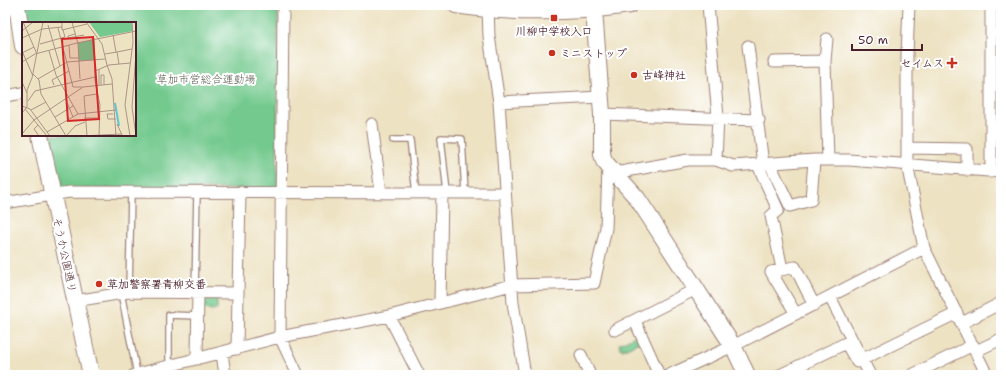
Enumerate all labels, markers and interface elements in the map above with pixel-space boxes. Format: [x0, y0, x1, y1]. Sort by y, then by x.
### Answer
marker: 川柳中学校入口 [549, 13, 559, 23]
inset map [22, 22, 136, 136]
place label: 川柳中学校入口 [516, 24, 593, 39]
scale bar [852, 26, 922, 52]
text: 50 m [858, 32, 888, 48]
place label: ミニストップ [560, 46, 627, 61]
marker: ミニストップ [547, 48, 557, 58]
place label: セイムス [900, 56, 944, 71]
marker: セイムス [947, 58, 957, 68]
place label: 古峰神社 [642, 68, 686, 83]
marker: 古峰神社 [629, 70, 639, 80]
park label: 草加市営総合運動場 [157, 72, 256, 87]
street label: そうか公園通り [49, 216, 80, 294]
place label: 草加警察署青柳交番 [107, 277, 206, 292]
marker: 草加警察署青柳交番 [94, 279, 104, 289]

